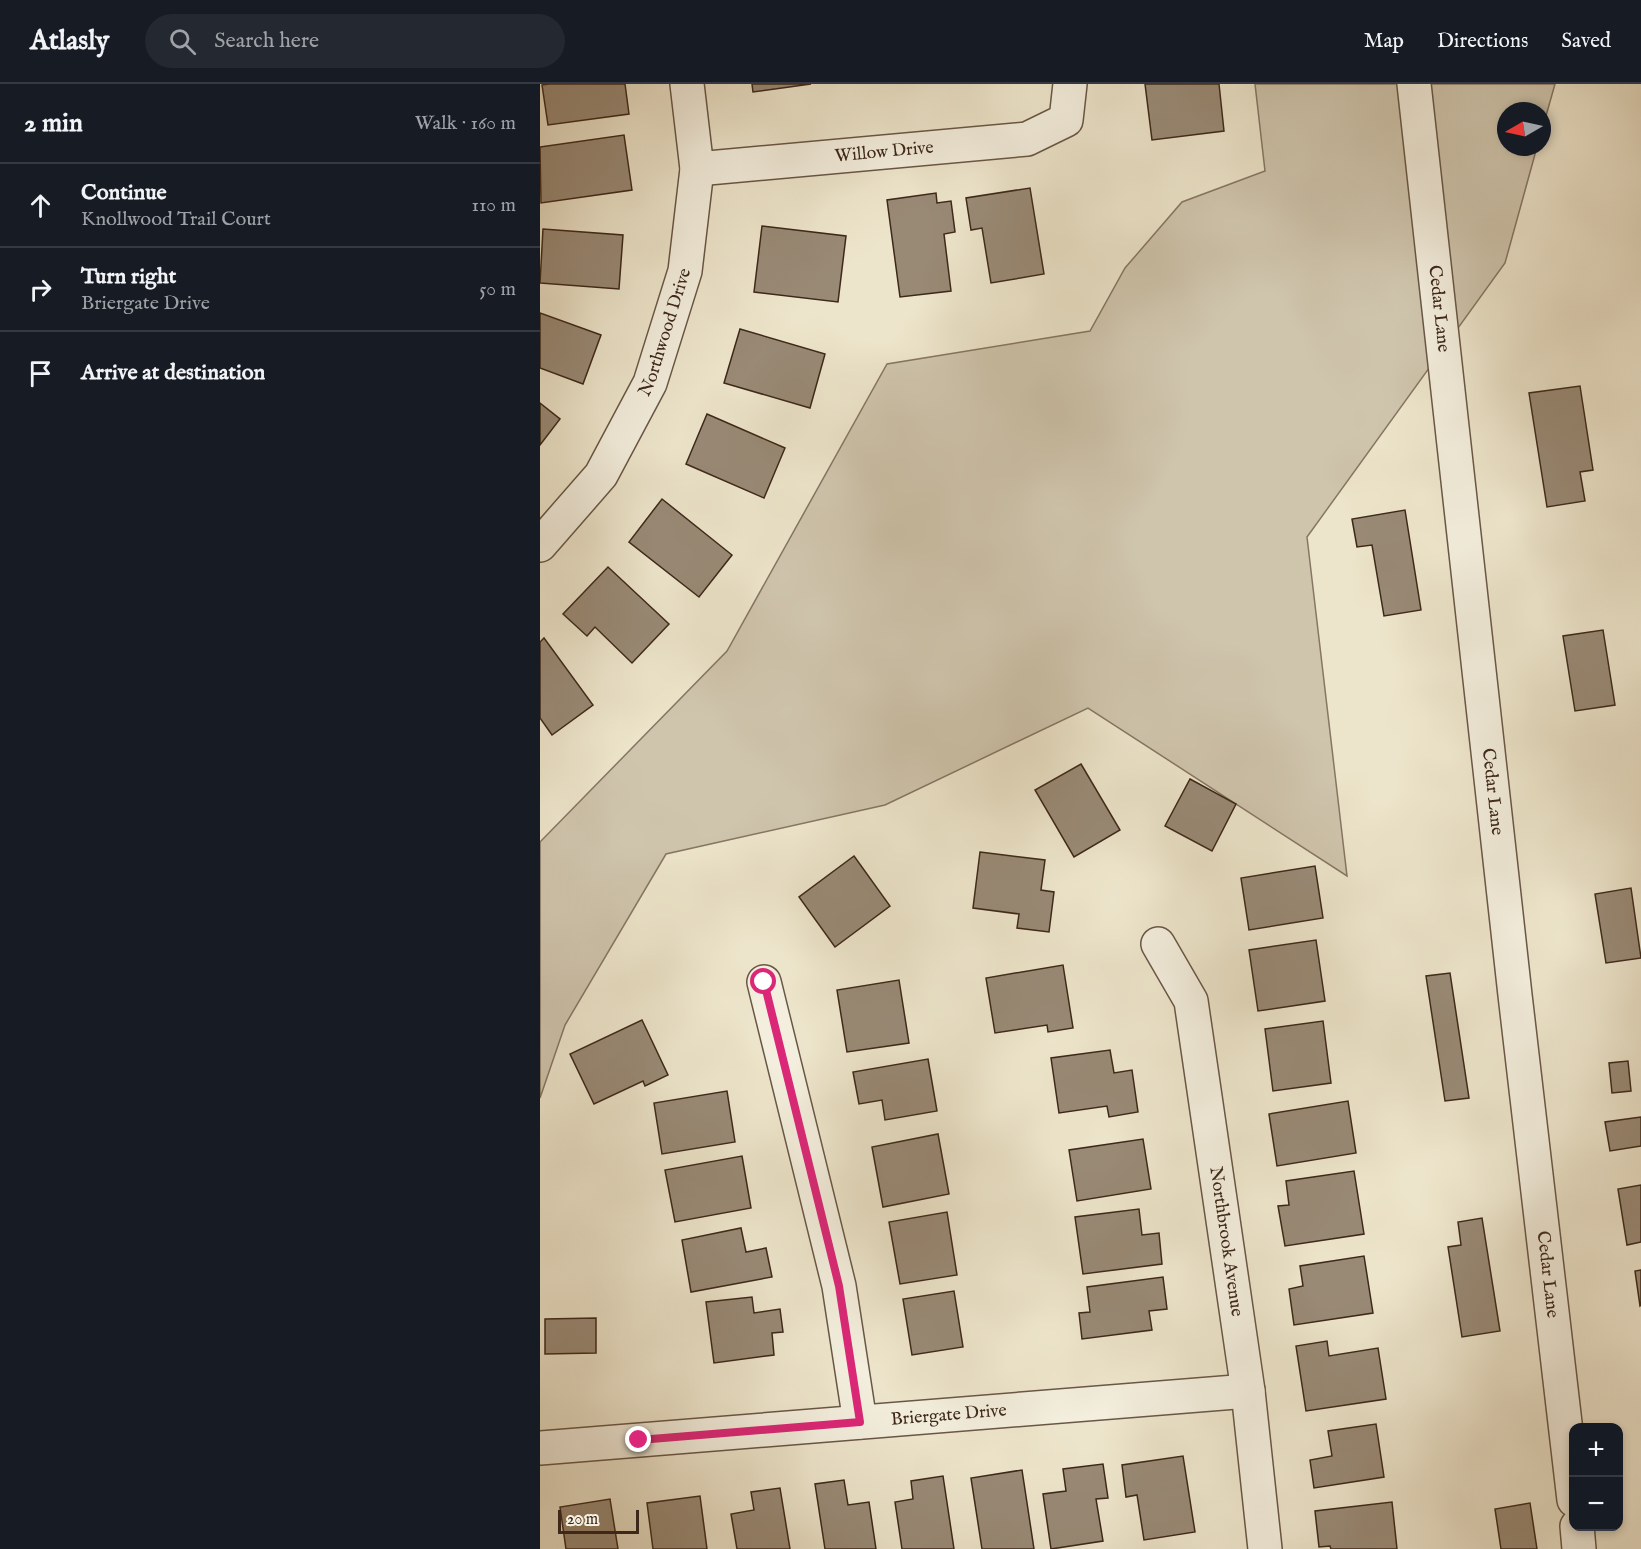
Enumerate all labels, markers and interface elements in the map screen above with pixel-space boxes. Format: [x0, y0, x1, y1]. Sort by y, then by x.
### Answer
search box [145, 14, 565, 68]
text: Atlasly [30, 24, 109, 59]
icon: search [166, 25, 199, 58]
text: Search here [214, 27, 319, 55]
text: Map [1364, 28, 1404, 55]
text: Directions [1437, 28, 1528, 55]
text: Saved [1561, 28, 1611, 55]
north arrow [1497, 102, 1551, 156]
text: 2 min [24, 107, 83, 140]
text: Walk · 160 m [415, 111, 516, 136]
street label: Willow Drive [834, 136, 935, 168]
text: Continue [81, 179, 167, 207]
icon: ahead [24, 189, 57, 222]
text: 110 m [472, 193, 516, 218]
text: Knollwood Trail Court [81, 207, 271, 232]
text: Turn right [81, 263, 176, 291]
street label: Cedar Lane [1423, 264, 1455, 353]
street label: Northwood Drive [633, 265, 697, 401]
icon: right [24, 273, 57, 306]
text: 50 m [479, 277, 516, 302]
text: Briergate Drive [81, 291, 210, 316]
icon: arrive [24, 357, 57, 390]
text: Arrive at destination [81, 359, 265, 387]
street label: Cedar Lane [1476, 747, 1509, 836]
route start [750, 968, 776, 994]
street label: Northbrook Avenue [1204, 1165, 1248, 1318]
street label: Cedar Lane [1531, 1230, 1564, 1319]
street label: Briergate Drive [890, 1399, 1007, 1431]
map controls [1569, 1423, 1623, 1531]
button: + [1569, 1423, 1623, 1477]
route end [625, 1426, 651, 1452]
button: − [1569, 1477, 1623, 1531]
scale bar [558, 1507, 639, 1534]
text: 20 m [567, 1510, 598, 1530]

